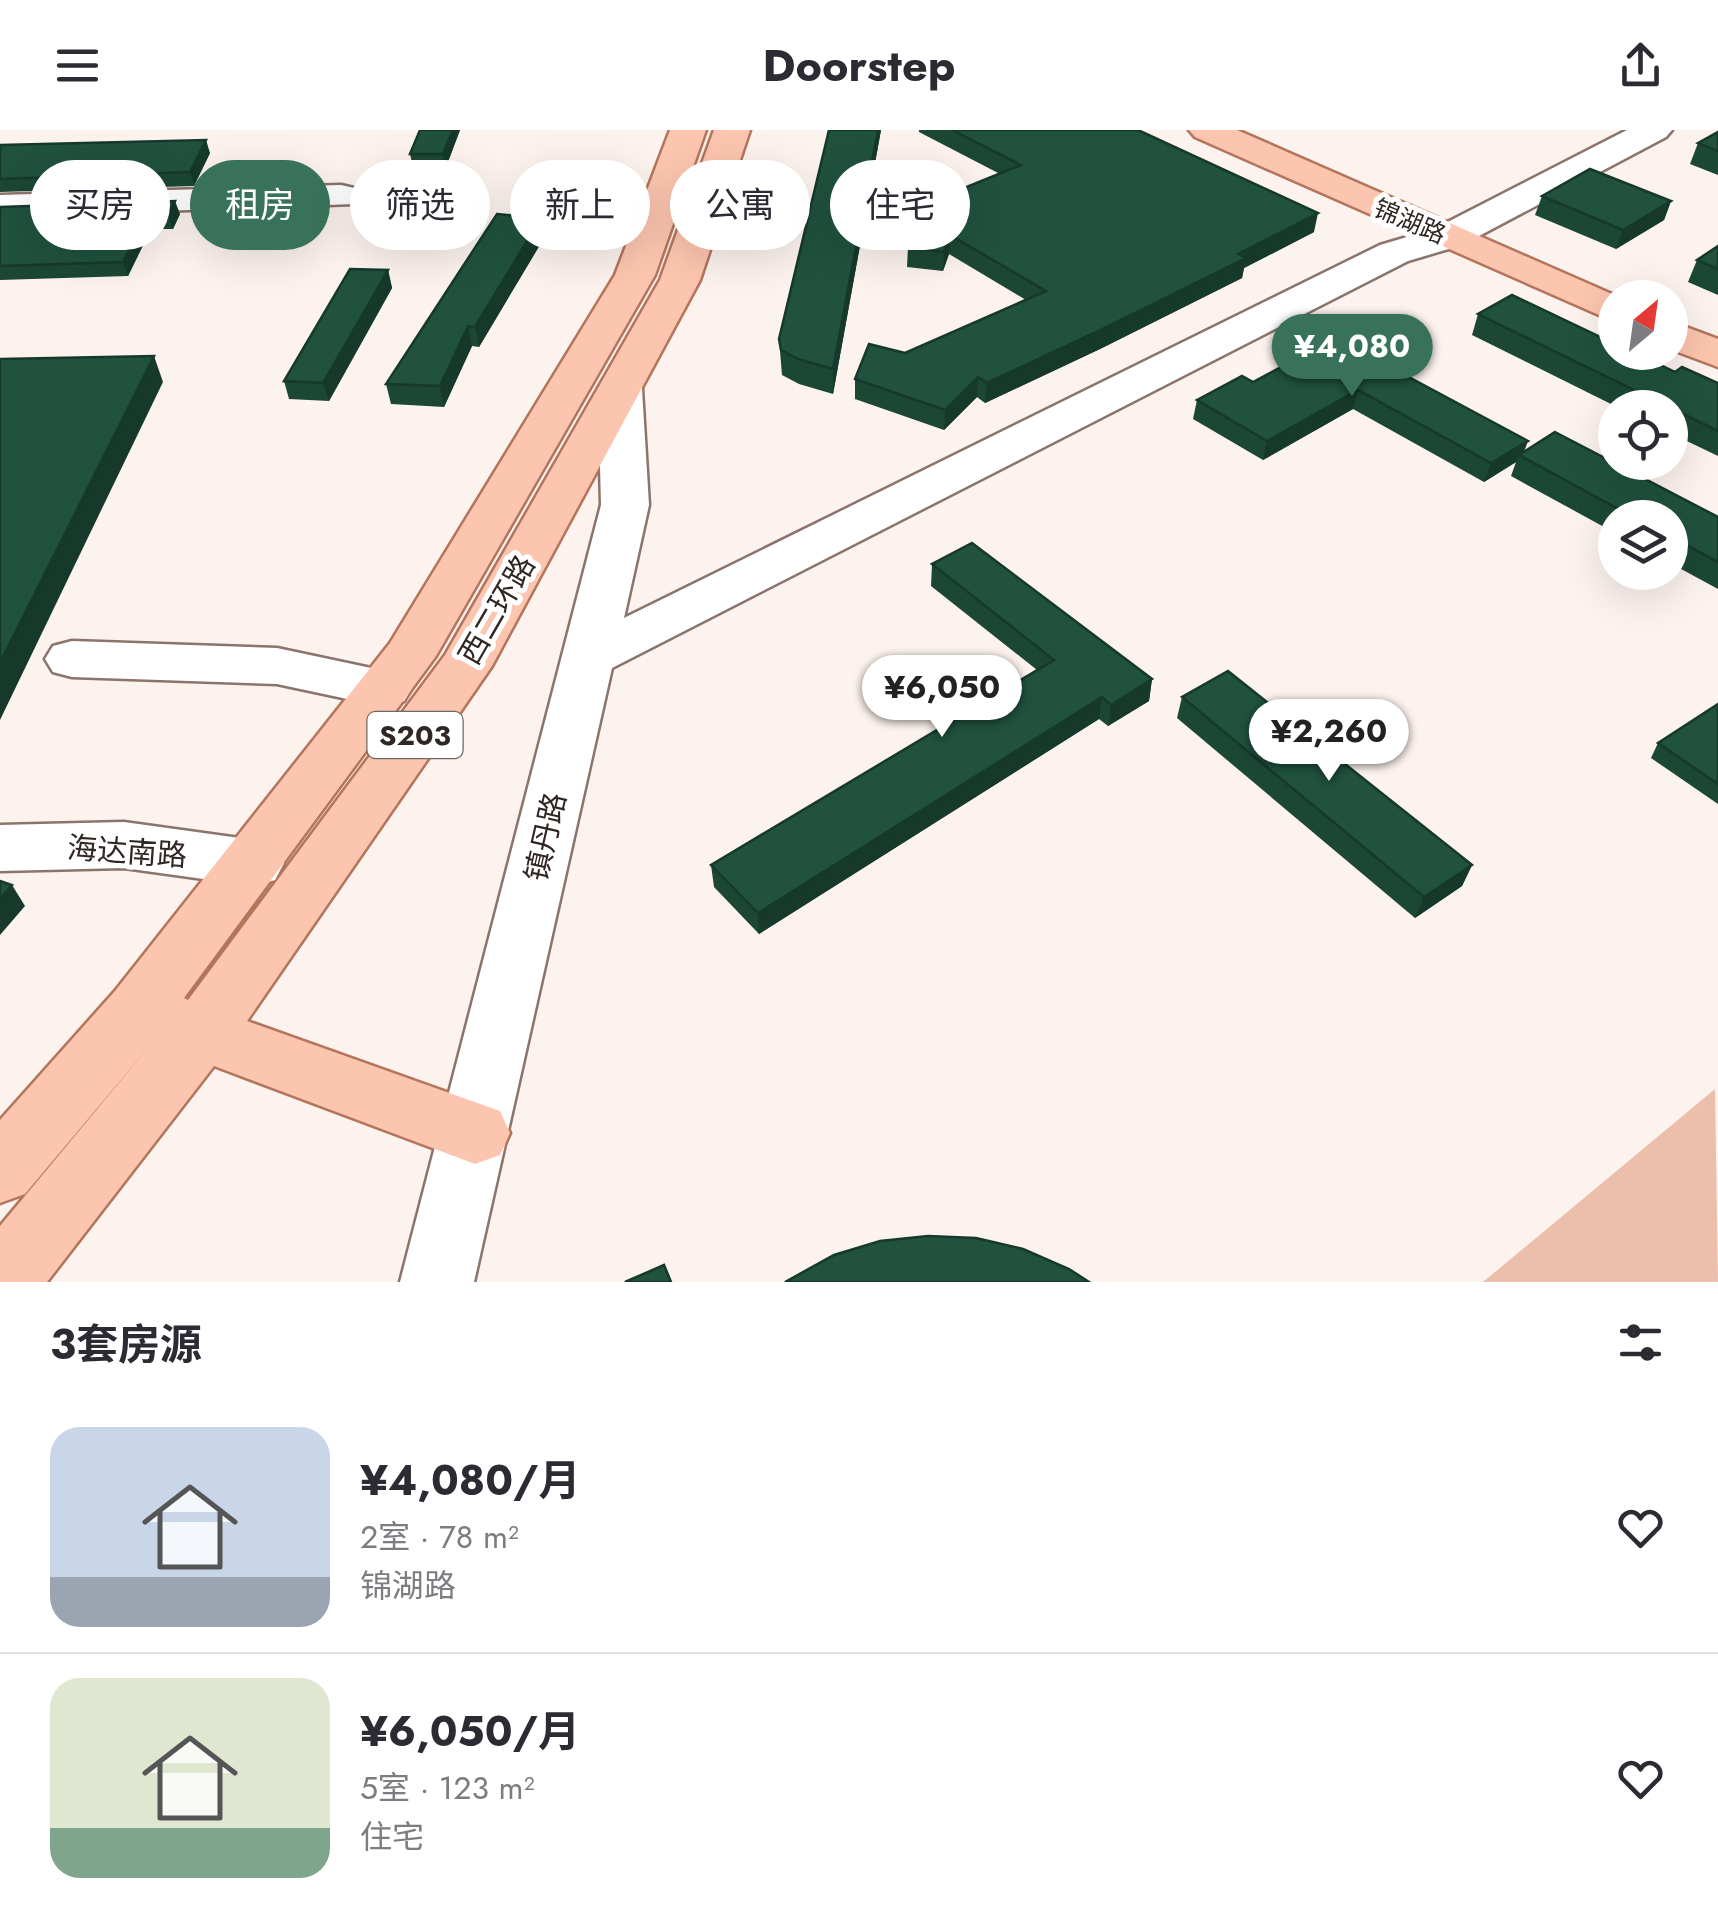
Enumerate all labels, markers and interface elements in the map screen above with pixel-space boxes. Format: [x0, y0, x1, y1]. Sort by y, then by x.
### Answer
text: Doorstep [763, 33, 955, 98]
icon: menu [50, 38, 105, 93]
icon: share [1613, 38, 1668, 93]
chip: 买房 [30, 160, 170, 250]
chip: 租房 [190, 160, 330, 250]
chip: 筛选 [350, 160, 490, 250]
chip: 新上 [510, 160, 650, 250]
chip: 公寓 [670, 160, 810, 250]
chip: 住宅 [830, 160, 970, 250]
street label: 锦湖路 [1368, 190, 1452, 252]
north arrow [1598, 280, 1688, 370]
map controls [1598, 280, 1688, 590]
pin: ¥4,080 [1271, 314, 1433, 399]
text: ¥4,080 [1294, 323, 1410, 369]
button: locate [1598, 390, 1688, 480]
button: layers [1598, 500, 1688, 590]
street label: 西二环路 [448, 547, 545, 672]
pin: ¥6,050 [861, 655, 1023, 740]
text: ¥6,050 [884, 664, 1000, 710]
pin: ¥2,260 [1248, 699, 1410, 784]
text: ¥2,260 [1271, 708, 1387, 754]
road number: S203 [368, 712, 462, 758]
street label: 镇丹路 [514, 788, 577, 886]
street label: 海达南路 [66, 826, 188, 877]
text: 3套房源 [50, 1314, 202, 1375]
icon: filters [1613, 1315, 1668, 1370]
text: ¥4,080/月 [360, 1450, 581, 1511]
icon: home [130, 1467, 250, 1587]
icon: heart [1613, 1500, 1668, 1555]
text: 2室 · 78 m² [360, 1514, 519, 1560]
text: 锦湖路 [360, 1563, 456, 1609]
text: ¥6,050/月 [360, 1701, 580, 1762]
icon: home [130, 1718, 250, 1838]
icon: heart [1613, 1751, 1668, 1806]
text: 5室 · 123 m² [360, 1765, 535, 1811]
text: 住宅 [360, 1814, 424, 1860]

